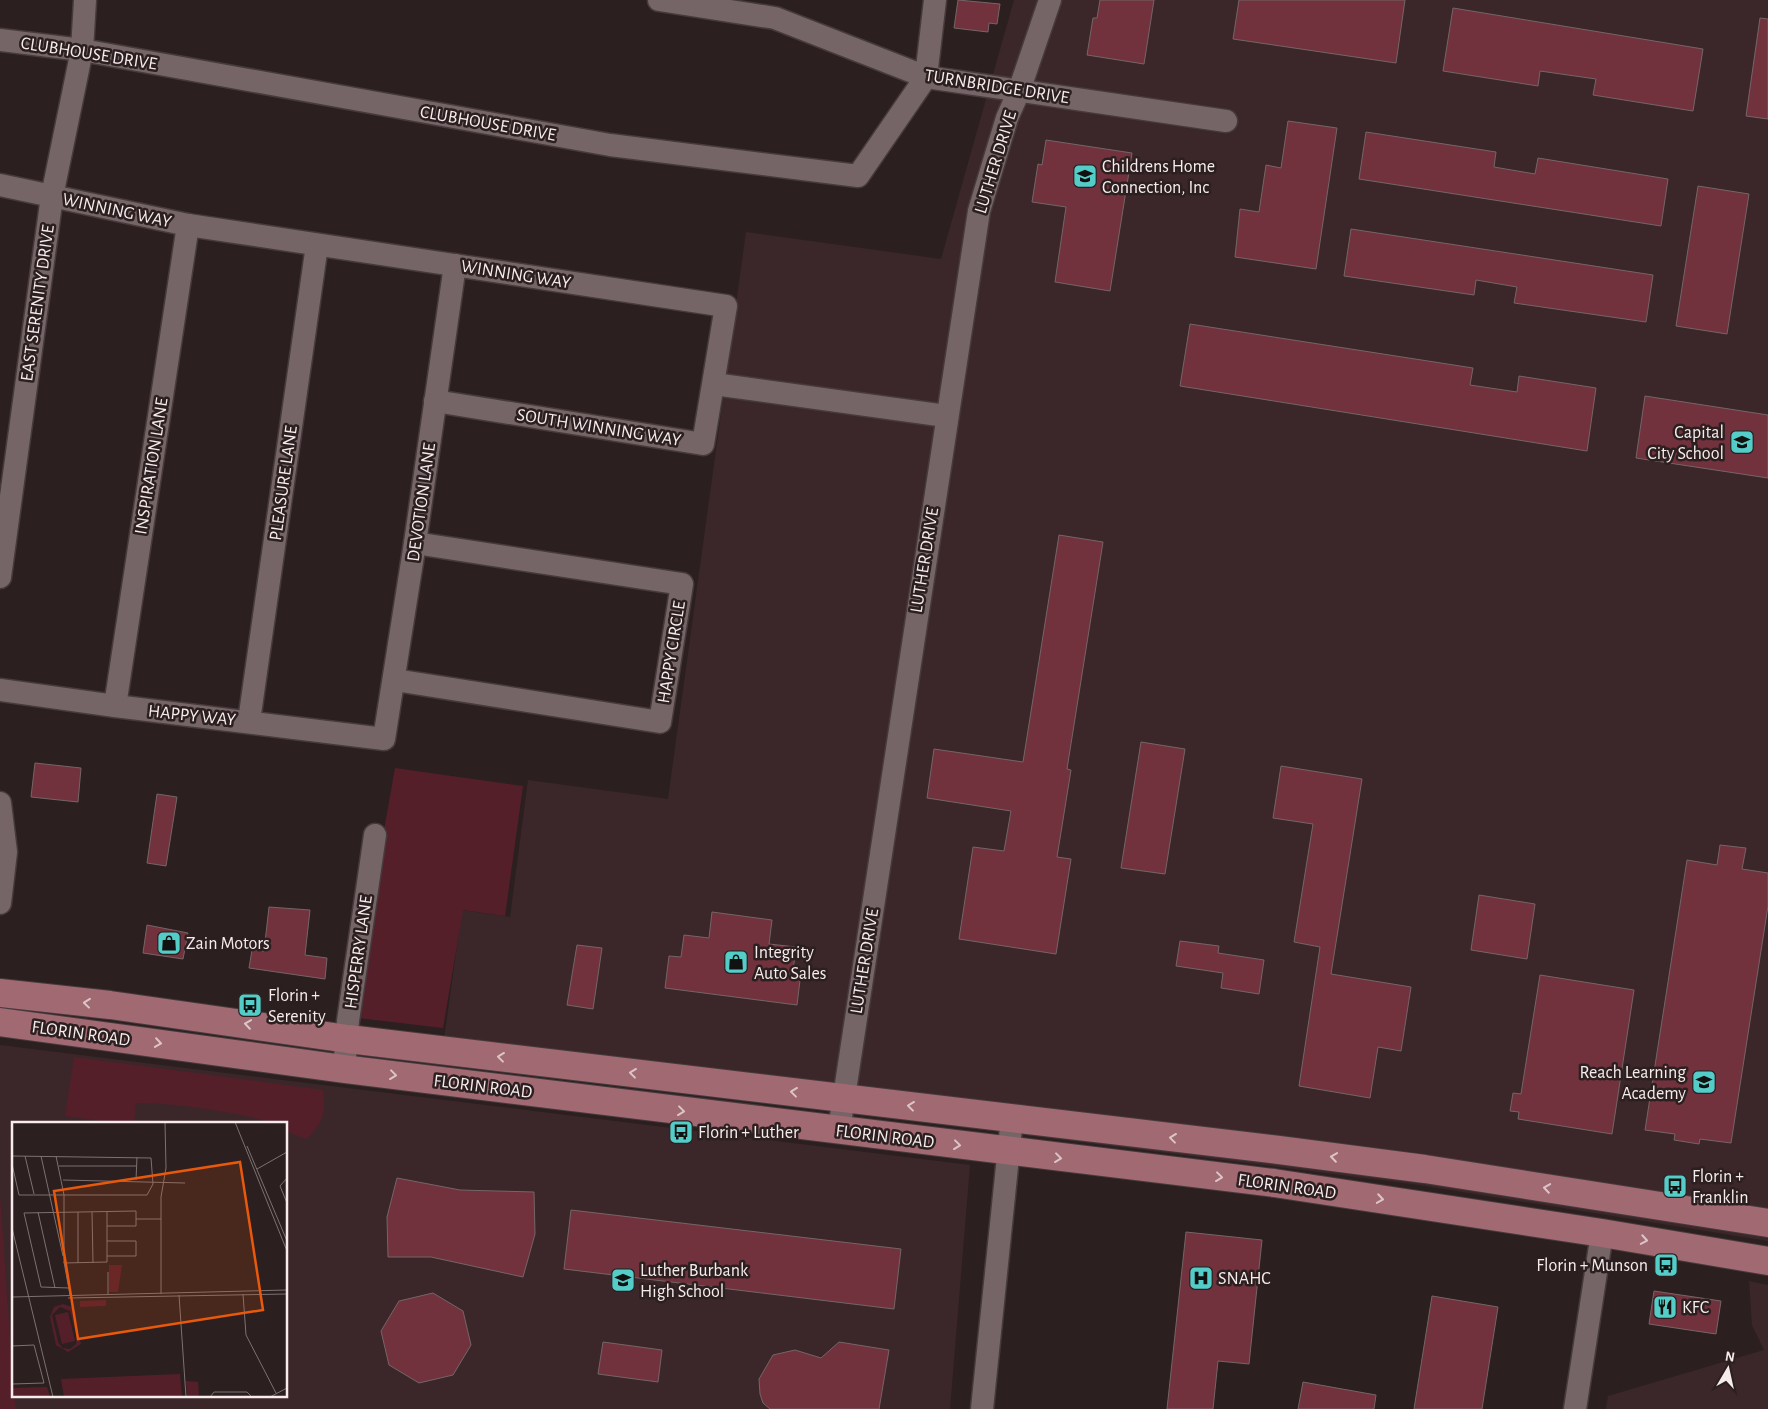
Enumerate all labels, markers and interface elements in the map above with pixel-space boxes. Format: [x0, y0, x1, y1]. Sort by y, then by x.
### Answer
street label: CLUBHOUSE DRIVE [19, 34, 159, 74]
street label: TURNBRIDGE DRIVE [923, 67, 1071, 107]
street label: CLUBHOUSE DRIVE [419, 103, 557, 145]
street label: LUTHER DRIVE [972, 108, 1020, 216]
place label: Childrens Home Connection, Inc [1102, 158, 1215, 197]
school or university icon: Childrens Home Connection, Inc [1072, 163, 1098, 189]
street label: WINNING WAY [61, 191, 173, 231]
street label: EAST SERENITY DRIVE [18, 223, 58, 383]
street label: WINNING WAY [460, 257, 572, 293]
street label: INSPIRATION LANE [132, 396, 172, 536]
street label: SOUTH WINNING WAY [515, 406, 683, 450]
street label: PLEASURE LANE [267, 424, 301, 542]
place label: Capital City School [1647, 424, 1724, 463]
school or university icon: Capital City School [1729, 429, 1755, 455]
street label: DEVOTION LANE [405, 441, 439, 563]
street label: LUTHER DRIVE [908, 506, 942, 614]
street label: HAPPY CIRCLE [655, 599, 689, 705]
street label: HAPPY WAY [147, 702, 237, 730]
street label: HISPERRY LANE [342, 894, 376, 1010]
street label: LUTHER DRIVE [848, 907, 882, 1015]
shop icon: Zain Motors [156, 930, 182, 956]
place label: Zain Motors [186, 935, 270, 953]
place label: Integrity Auto Sales [754, 944, 826, 983]
shop icon: Integrity Auto Sales [723, 949, 749, 975]
place label: Florin + Serenity [268, 987, 326, 1026]
bus stop icon: Florin + Serenity [237, 992, 263, 1018]
one-way arrow [82, 997, 90, 1008]
street label: FLORIN ROAD [30, 1018, 131, 1050]
one-way arrow [243, 1020, 252, 1030]
one-way arrow [154, 1038, 163, 1048]
one-way arrow [497, 1052, 505, 1063]
place label: Reach Learning Academy [1580, 1064, 1686, 1103]
one-way arrow [629, 1068, 637, 1079]
one-way arrow [389, 1069, 397, 1080]
school or university icon: Reach Learning Academy [1691, 1069, 1717, 1095]
street label: FLORIN ROAD [433, 1072, 533, 1102]
one-way arrow [790, 1087, 798, 1098]
one-way arrow [907, 1101, 915, 1112]
one-way arrow [678, 1105, 686, 1116]
bus stop icon: Florin + Luther [668, 1119, 694, 1145]
inset map [12, 1122, 288, 1396]
street label: FLORIN ROAD [835, 1122, 935, 1152]
place label: Florin + Luther [698, 1124, 799, 1142]
one-way arrow [1169, 1133, 1177, 1144]
one-way arrow [953, 1139, 961, 1150]
one-way arrow [1054, 1152, 1062, 1163]
one-way arrow [1330, 1153, 1339, 1163]
place label: Florin + Franklin [1692, 1168, 1749, 1207]
one-way arrow [1215, 1171, 1223, 1182]
street label: FLORIN ROAD [1236, 1171, 1337, 1203]
bus stop icon: Florin + Franklin [1662, 1173, 1688, 1199]
one-way arrow [1543, 1184, 1551, 1194]
one-way arrow [1376, 1193, 1384, 1204]
one-way arrow [1640, 1234, 1649, 1244]
bus stop icon: Florin + Munson [1653, 1252, 1679, 1278]
place label: Florin + Munson [1536, 1257, 1648, 1275]
place label: Luther Burbank High School [640, 1262, 749, 1301]
hospital icon: SNAHC [1188, 1265, 1214, 1291]
school or university icon: Luther Burbank High School [610, 1267, 636, 1293]
place label: SNAHC [1218, 1270, 1271, 1288]
restaurant icon: KFC [1652, 1294, 1678, 1320]
place label: KFC [1682, 1299, 1709, 1317]
north arrow [1703, 1344, 1753, 1394]
text: N [1724, 1349, 1736, 1365]

